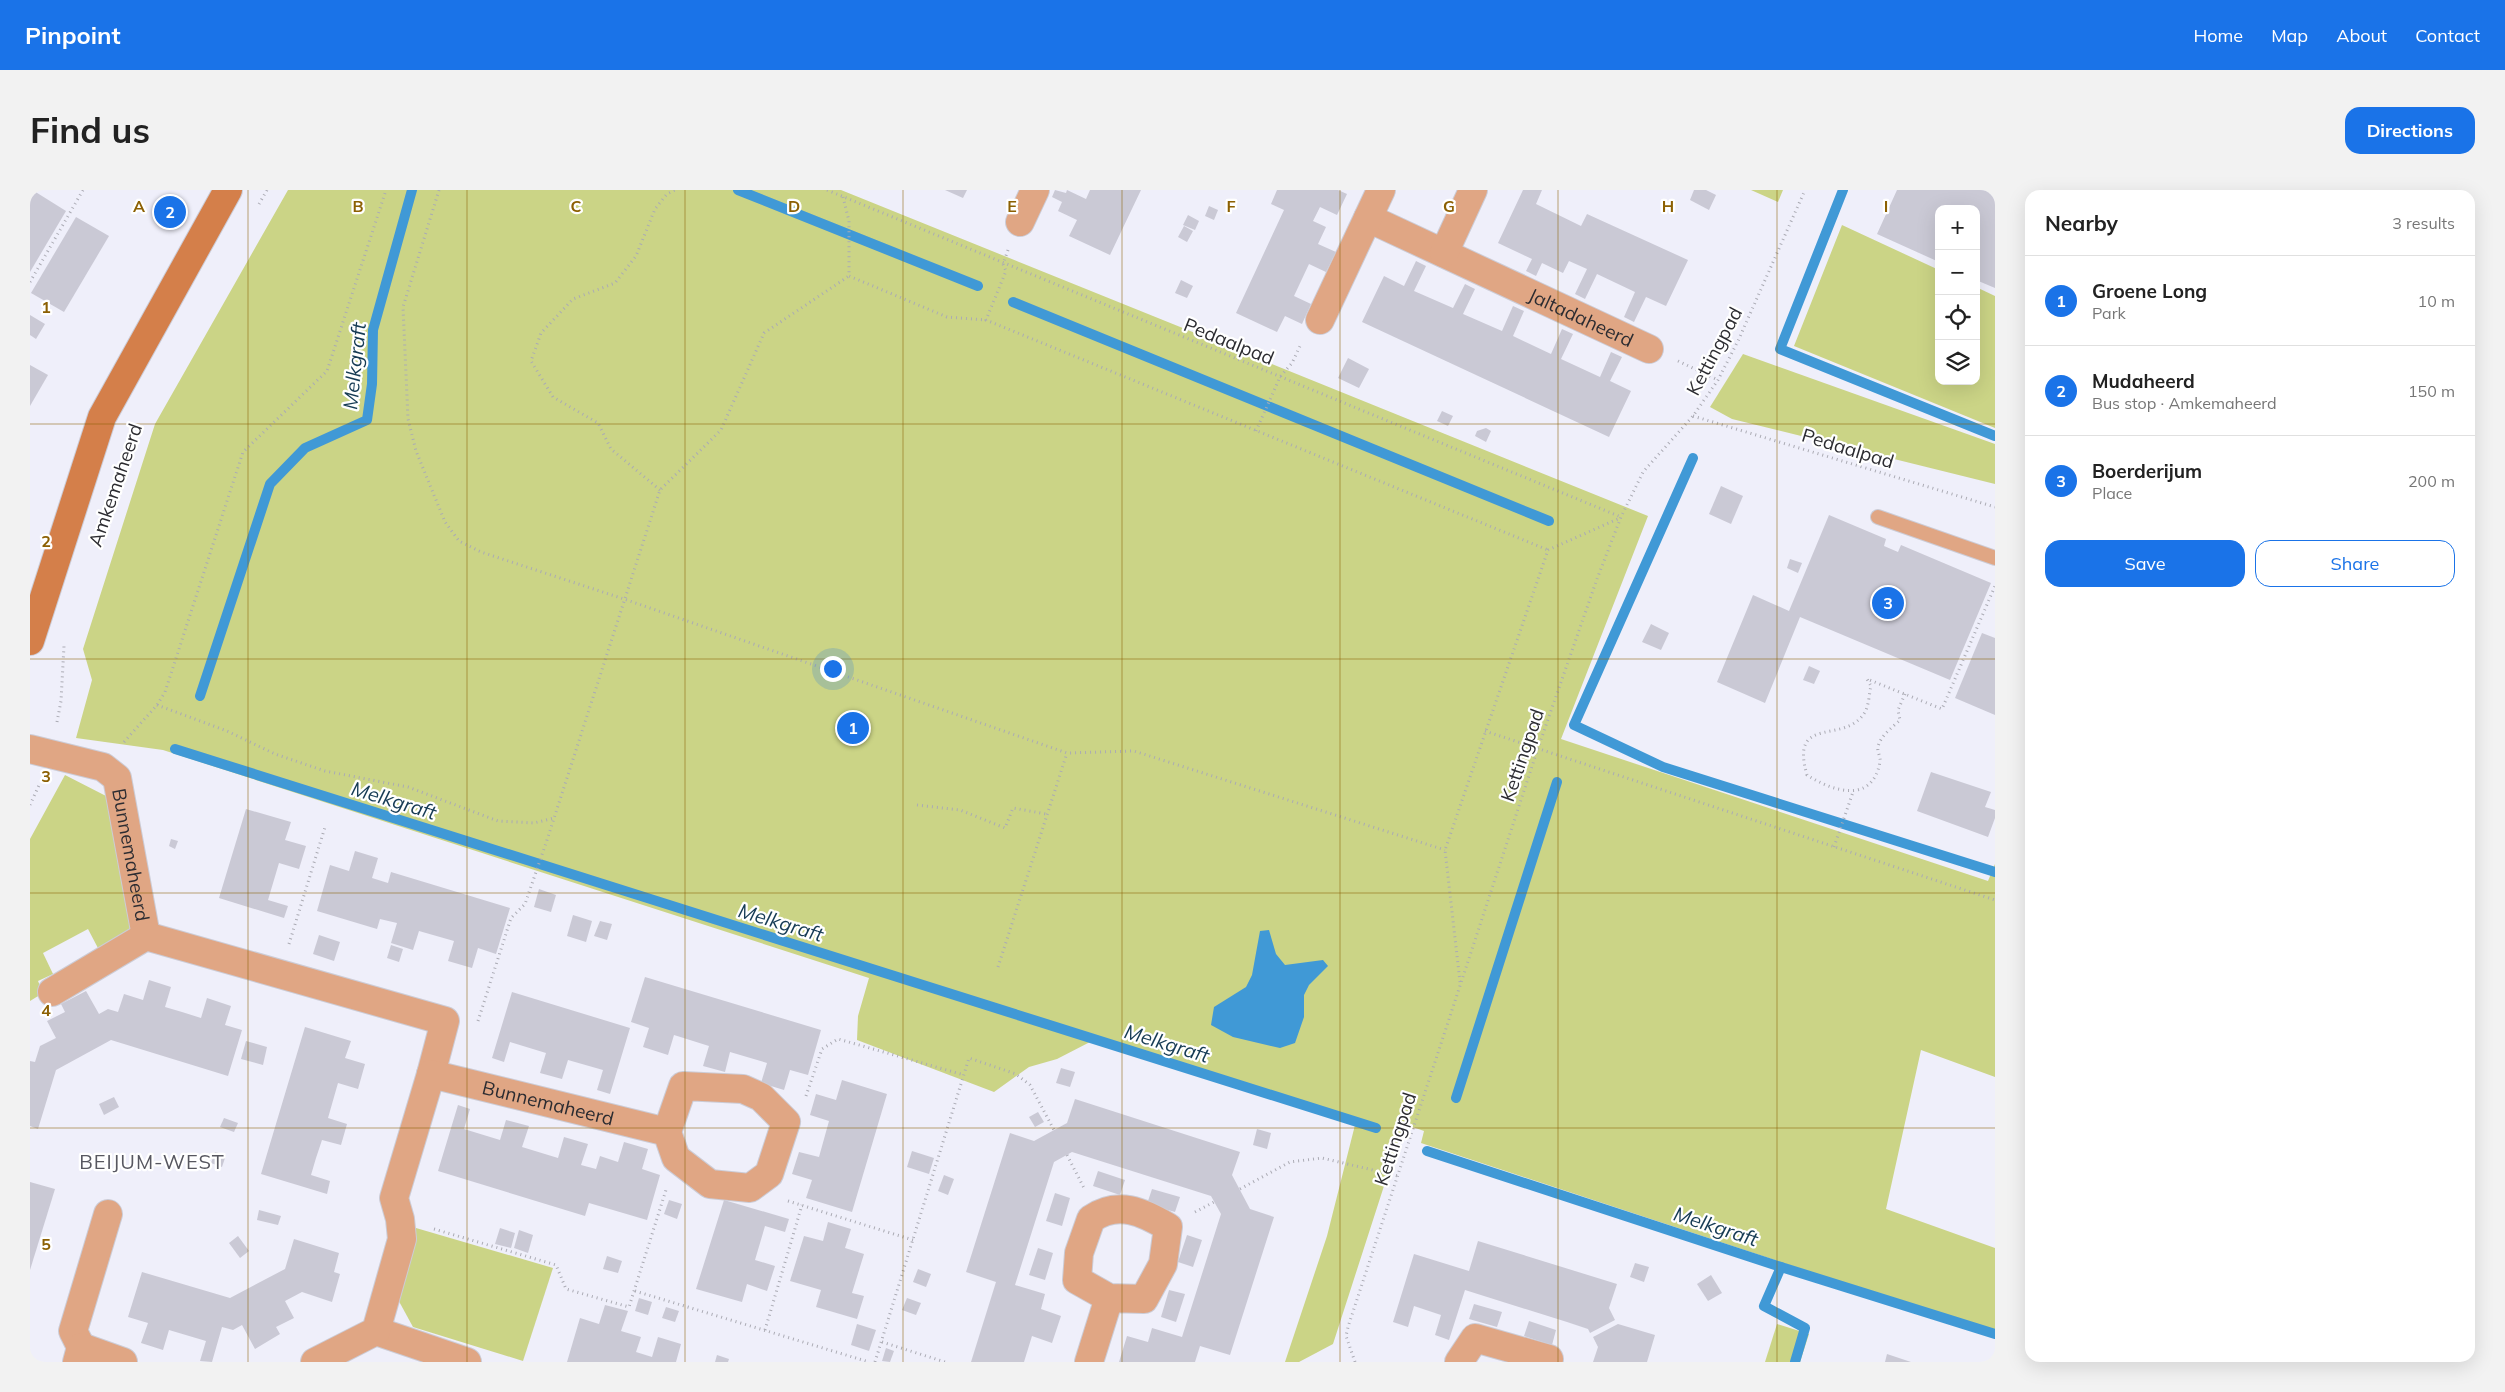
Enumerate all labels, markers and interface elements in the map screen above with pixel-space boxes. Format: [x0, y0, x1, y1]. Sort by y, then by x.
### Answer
text: Pinpoint [25, 20, 121, 50]
text: Home [2193, 24, 2243, 47]
text: Map [2271, 24, 2308, 47]
text: About [2336, 24, 2387, 47]
text: Contact [2415, 24, 2480, 47]
button: Directions [2345, 107, 2475, 154]
text: Find us [30, 108, 150, 152]
pin: 2 [154, 193, 186, 231]
text: A [133, 196, 145, 216]
text: B [352, 196, 364, 216]
text: C [571, 196, 582, 216]
text: D [788, 196, 800, 216]
text: E [1007, 196, 1017, 216]
text: F [1226, 196, 1236, 216]
text: G [1443, 196, 1455, 216]
text: H [1662, 196, 1674, 216]
text: I [1884, 196, 1888, 216]
map controls [1935, 205, 1980, 385]
button: + [1935, 205, 1980, 250]
text: Nearby [2045, 210, 2118, 236]
text: 3 results [2392, 213, 2455, 233]
button: − [1935, 250, 1980, 295]
text: Groene Long [2092, 279, 2207, 303]
street label: Jaltadaheerd [1525, 283, 1637, 352]
text: 1 [2056, 291, 2066, 311]
text: 10 m [2418, 291, 2455, 311]
button: locate [1935, 295, 1980, 340]
text: 1 [41, 297, 51, 317]
street label: Kettingpad [1681, 303, 1747, 399]
text: Park [2092, 303, 2126, 323]
street label: Pedaalpad [1180, 312, 1278, 370]
water label: Melkgraft [337, 320, 371, 411]
button: layers [1935, 340, 1980, 385]
text: Mudaheerd [2092, 369, 2195, 393]
text: 2 [2056, 381, 2066, 401]
text: 150 m [2408, 381, 2455, 401]
text: Bus stop · Amkemaheerd [2092, 393, 2277, 413]
street label: Amkemaheerd [83, 420, 147, 550]
street label: Pedaalpad [1799, 423, 1897, 473]
text: Boerderijum [2092, 459, 2202, 483]
text: 3 [2056, 471, 2066, 491]
text: 200 m [2408, 471, 2455, 491]
text: Place [2092, 483, 2132, 503]
text: 2 [41, 531, 51, 551]
button: Save [2045, 540, 2245, 587]
button: Share [2255, 540, 2455, 587]
pin: 3 [1872, 584, 1904, 622]
your location [820, 656, 846, 682]
street label: Kettingpad [1495, 705, 1549, 805]
pin: 1 [837, 709, 869, 747]
text: 3 [41, 766, 51, 786]
water label: Melkgraft [349, 775, 440, 825]
street label: Bunnemaheerd [107, 786, 155, 923]
water label: Melkgraft [736, 897, 827, 947]
text: 4 [41, 1000, 51, 1020]
water label: Melkgraft [1122, 1018, 1213, 1068]
street label: Bunnemaheerd [480, 1075, 616, 1131]
street label: Kettingpad [1369, 1089, 1421, 1189]
district label: BEIJUM-WEST [79, 1149, 225, 1174]
water label: Melkgraft [1671, 1201, 1762, 1252]
text: 5 [41, 1234, 51, 1254]

